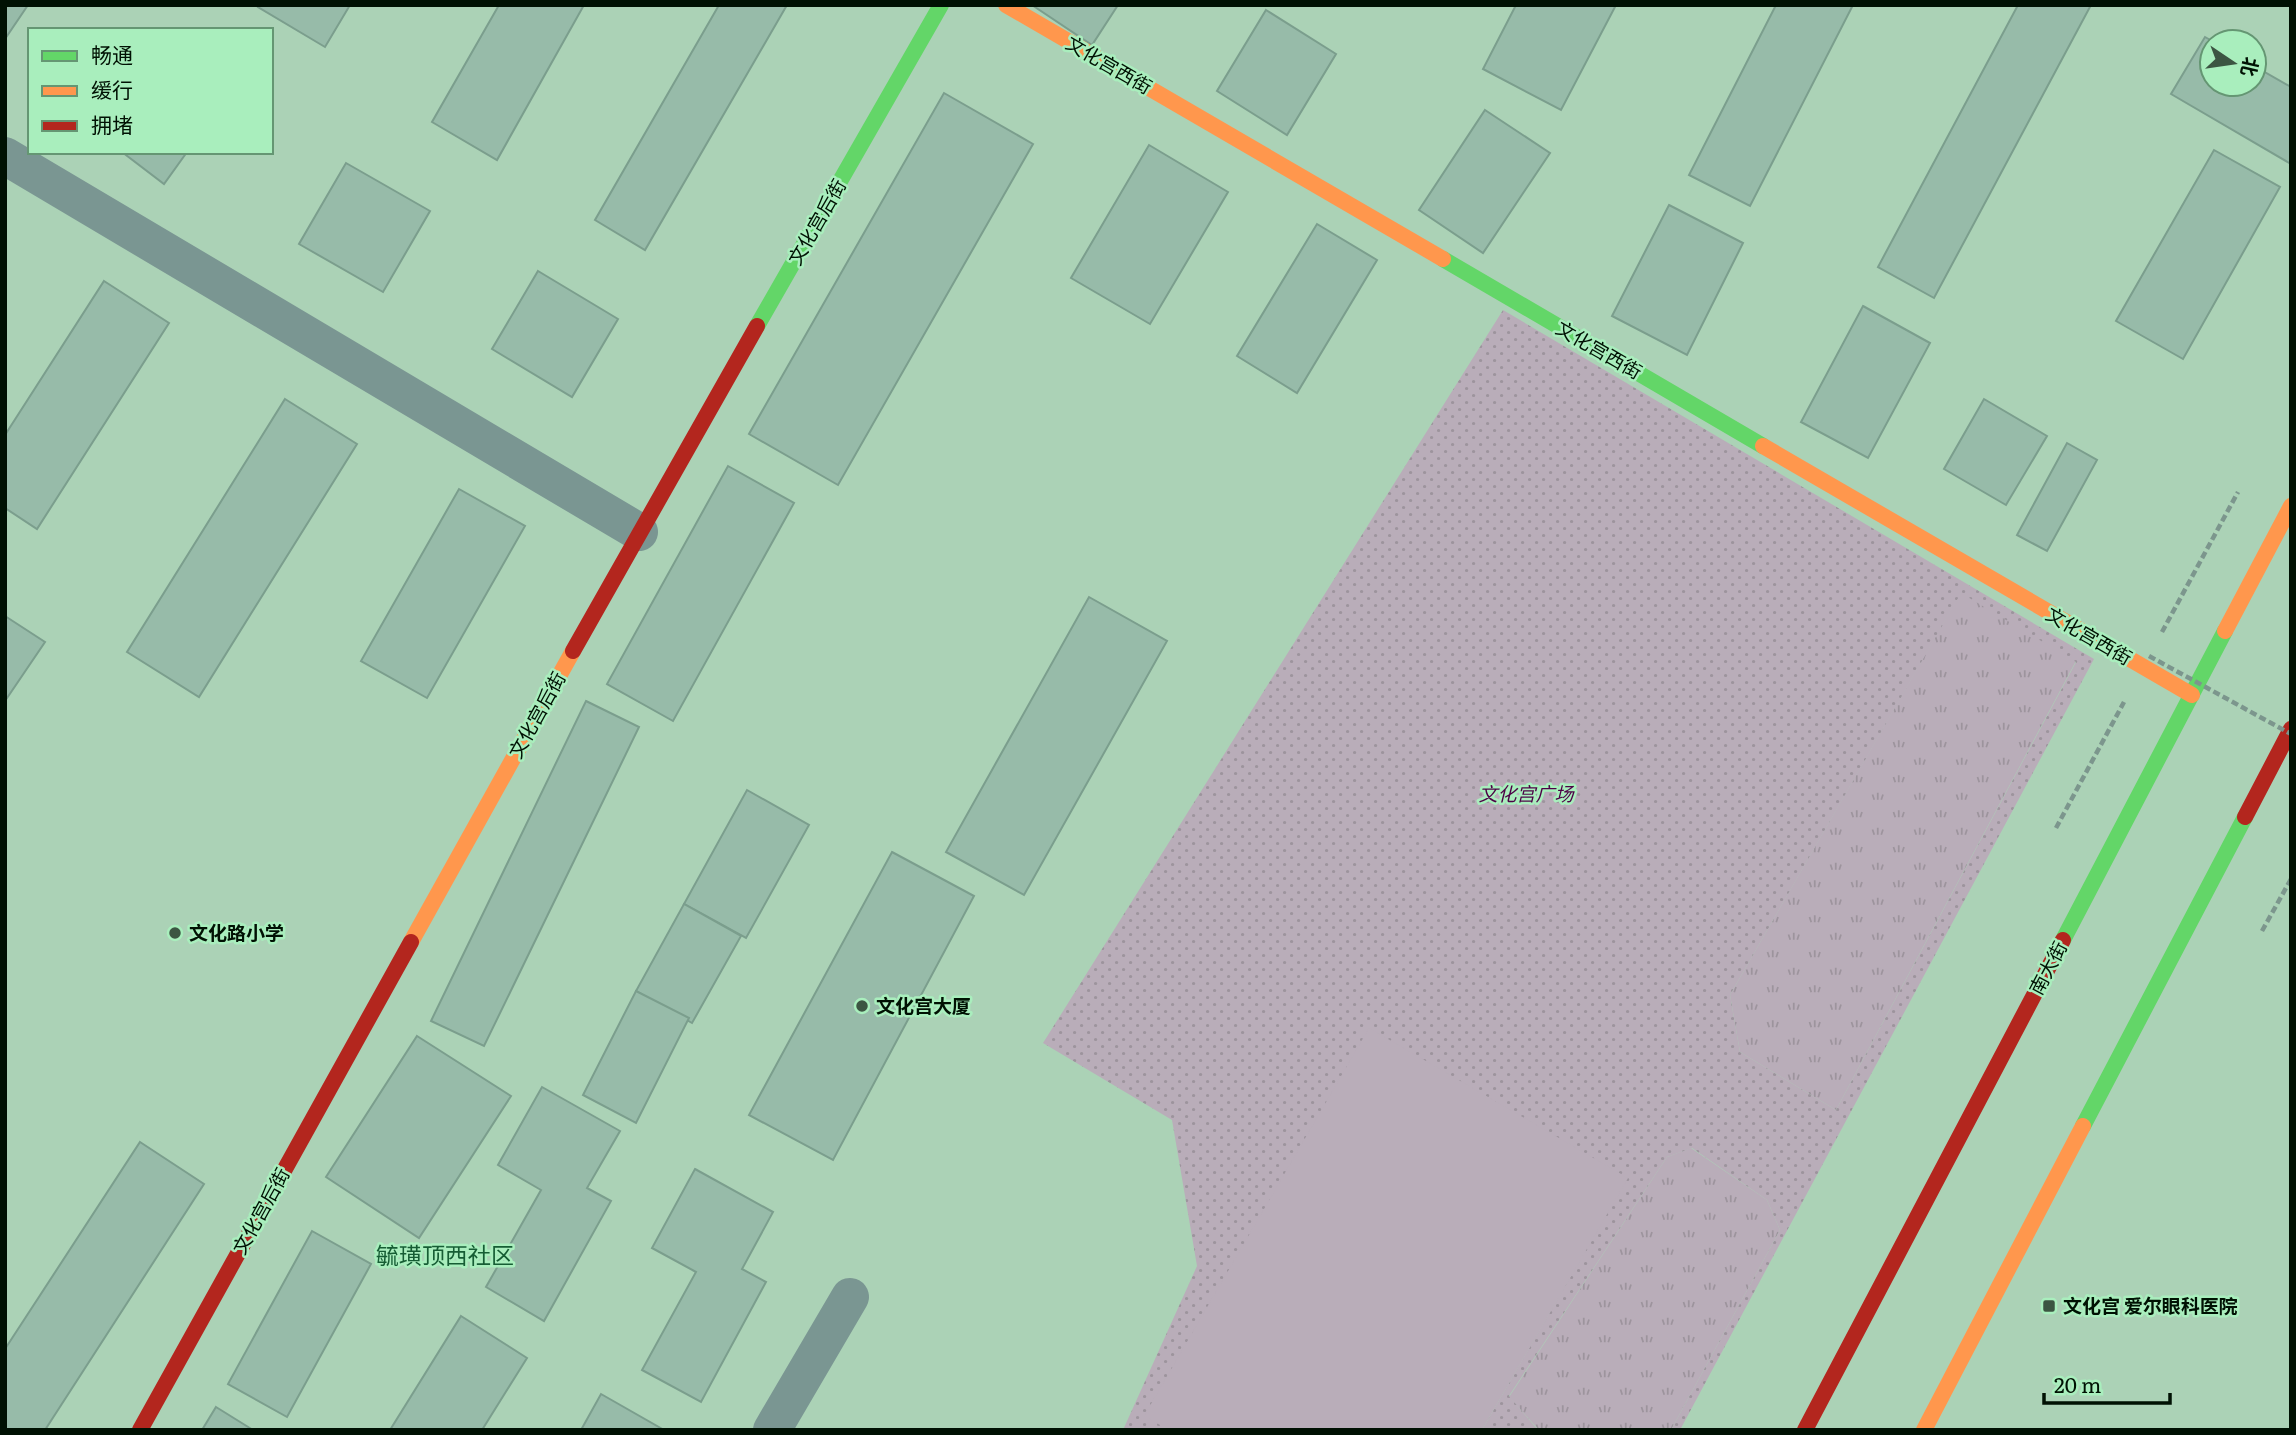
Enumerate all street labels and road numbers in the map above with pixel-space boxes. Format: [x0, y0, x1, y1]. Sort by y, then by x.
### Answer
street label: 文化宫西街 [1061, 28, 1158, 100]
street label: 文化宫后街 [780, 173, 852, 270]
street label: 文化宫西街 [1551, 313, 1648, 385]
street label: 文化宫西街 [2041, 599, 2138, 671]
street label: 文化宫后街 [501, 666, 571, 763]
street label: 南大街 [2021, 936, 2073, 999]
street label: 文化宫后街 [225, 1162, 295, 1259]

